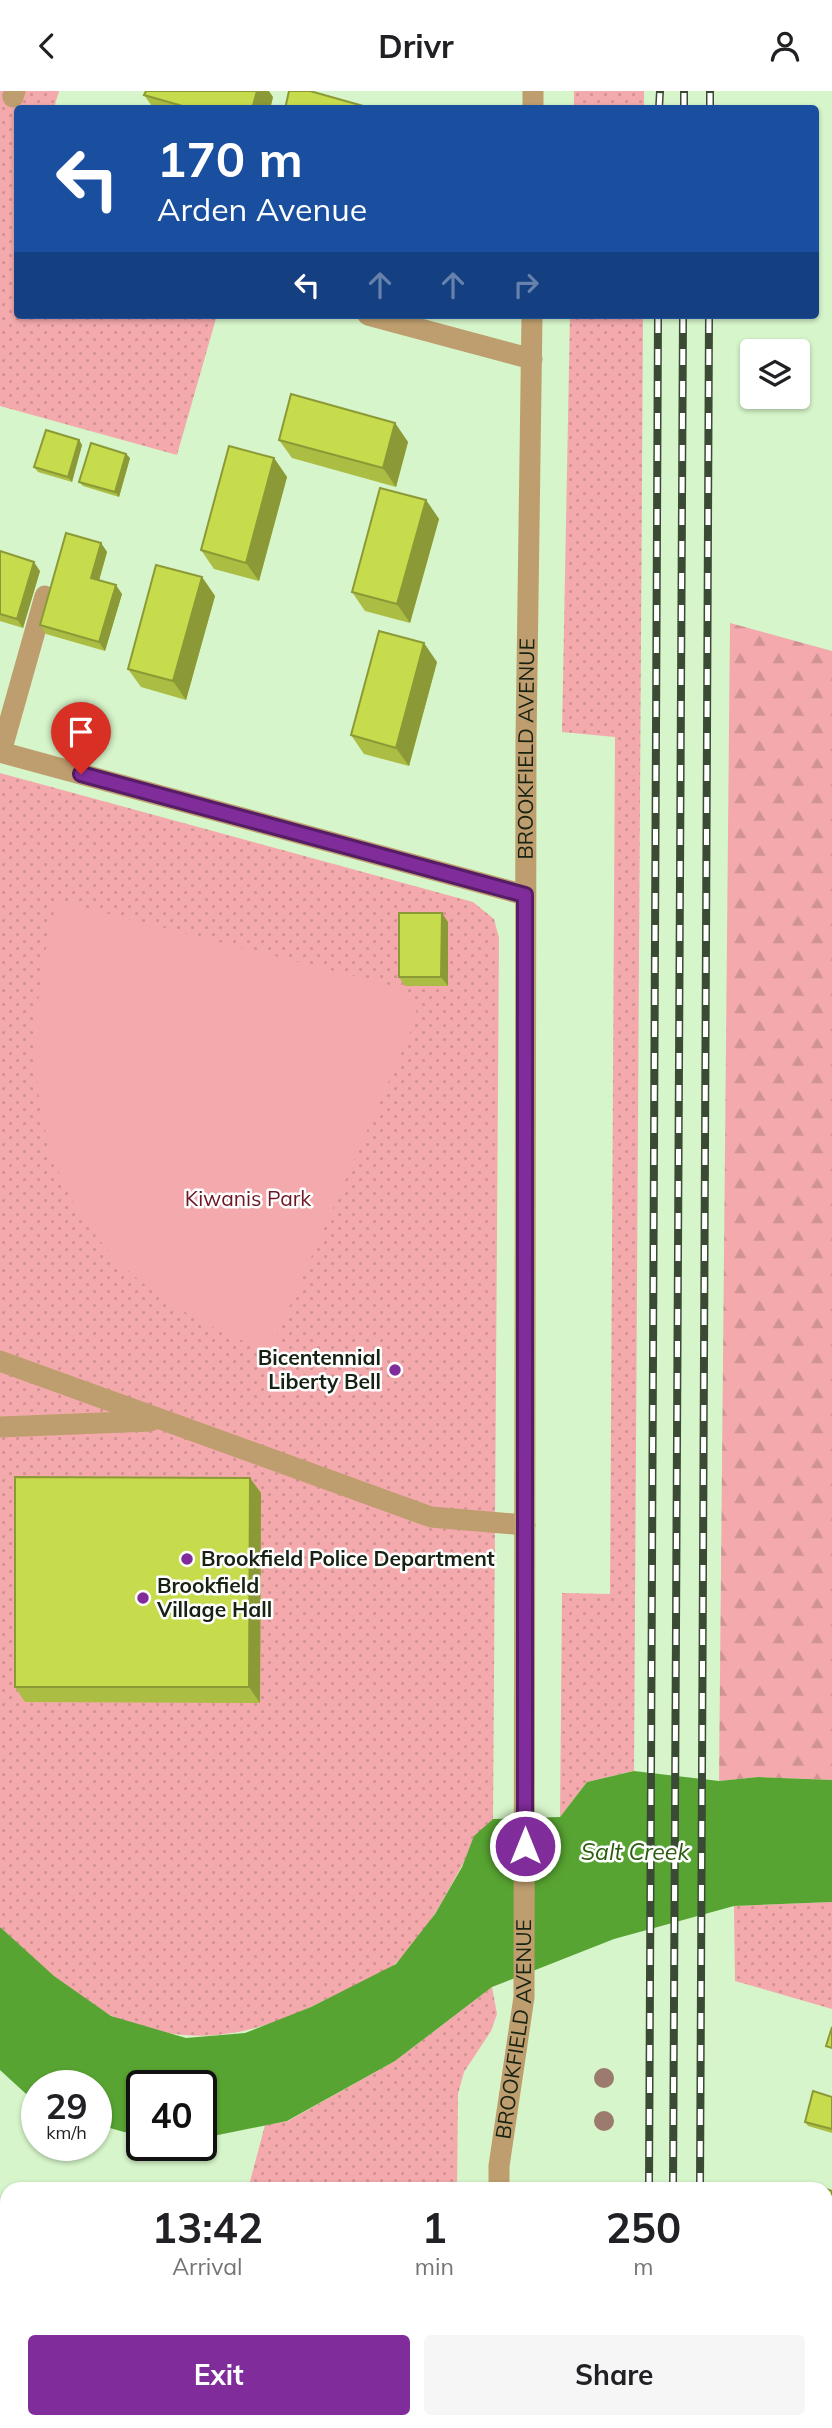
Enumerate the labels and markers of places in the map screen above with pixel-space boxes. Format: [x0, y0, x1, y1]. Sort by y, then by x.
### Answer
pin [51, 702, 111, 774]
place label: Bicentennial Liberty Bell [258, 1344, 381, 1394]
marker: Bicentennial Liberty Bell [387, 1362, 403, 1378]
place label: Brookfield Police Department [201, 1545, 495, 1571]
marker: Brookfield Police Department [179, 1551, 195, 1567]
place label: Brookfield Village Hall [156, 1572, 272, 1622]
marker: Brookfield Village Hall [135, 1590, 151, 1606]

